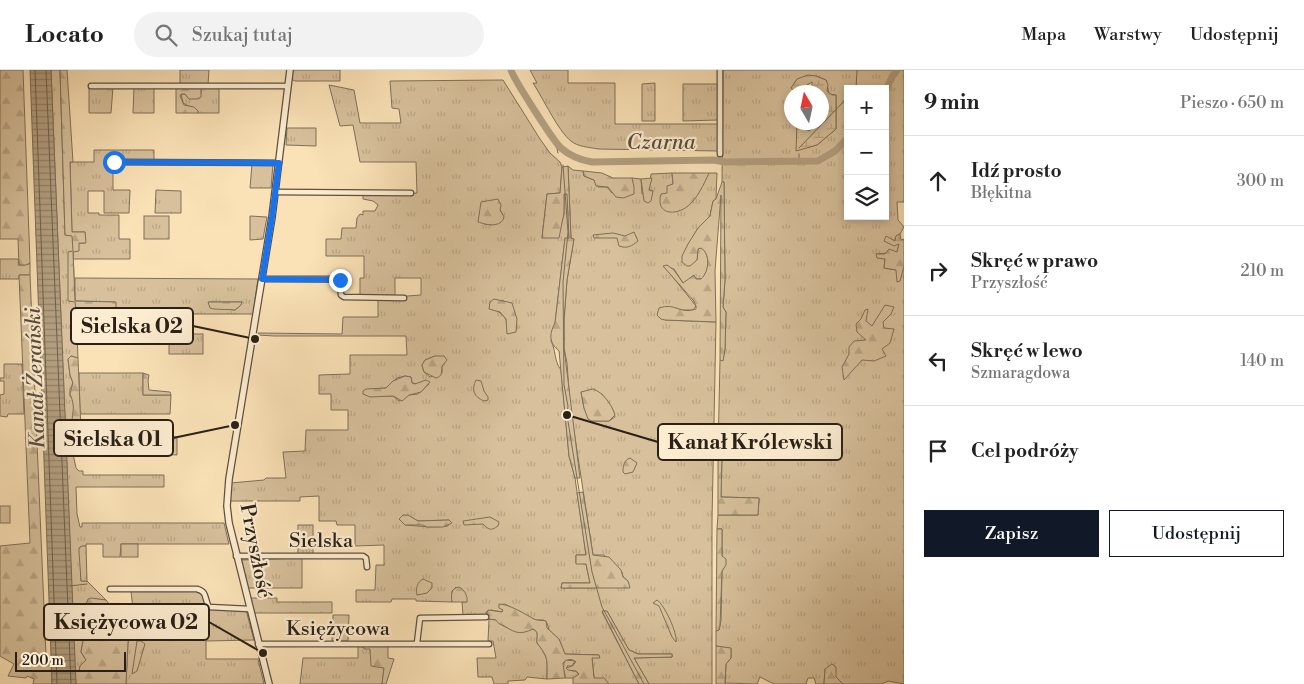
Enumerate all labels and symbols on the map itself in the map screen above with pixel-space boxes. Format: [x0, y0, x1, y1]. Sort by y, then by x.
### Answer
north arrow [784, 85, 829, 130]
water label: Czarna [627, 130, 696, 156]
route start [103, 151, 126, 174]
route end [329, 269, 352, 292]
water label: Kanał Żerański [19, 306, 51, 449]
callout: Sielska 02 [71, 308, 193, 344]
text: Sielska 02 [81, 314, 183, 340]
callout: Sielska 01 [54, 420, 173, 456]
callout: Kanał Królewski [658, 424, 842, 460]
text: Sielska 01 [64, 427, 162, 453]
text: Kanał Królewski [668, 430, 833, 456]
street label: Przyszłość [234, 501, 276, 601]
street label: Sielska [289, 529, 354, 554]
callout: Księżycowa 02 [44, 604, 209, 640]
text: Księżycowa 02 [54, 610, 198, 636]
street label: Księżycowa [286, 617, 391, 642]
scale bar [15, 649, 126, 672]

